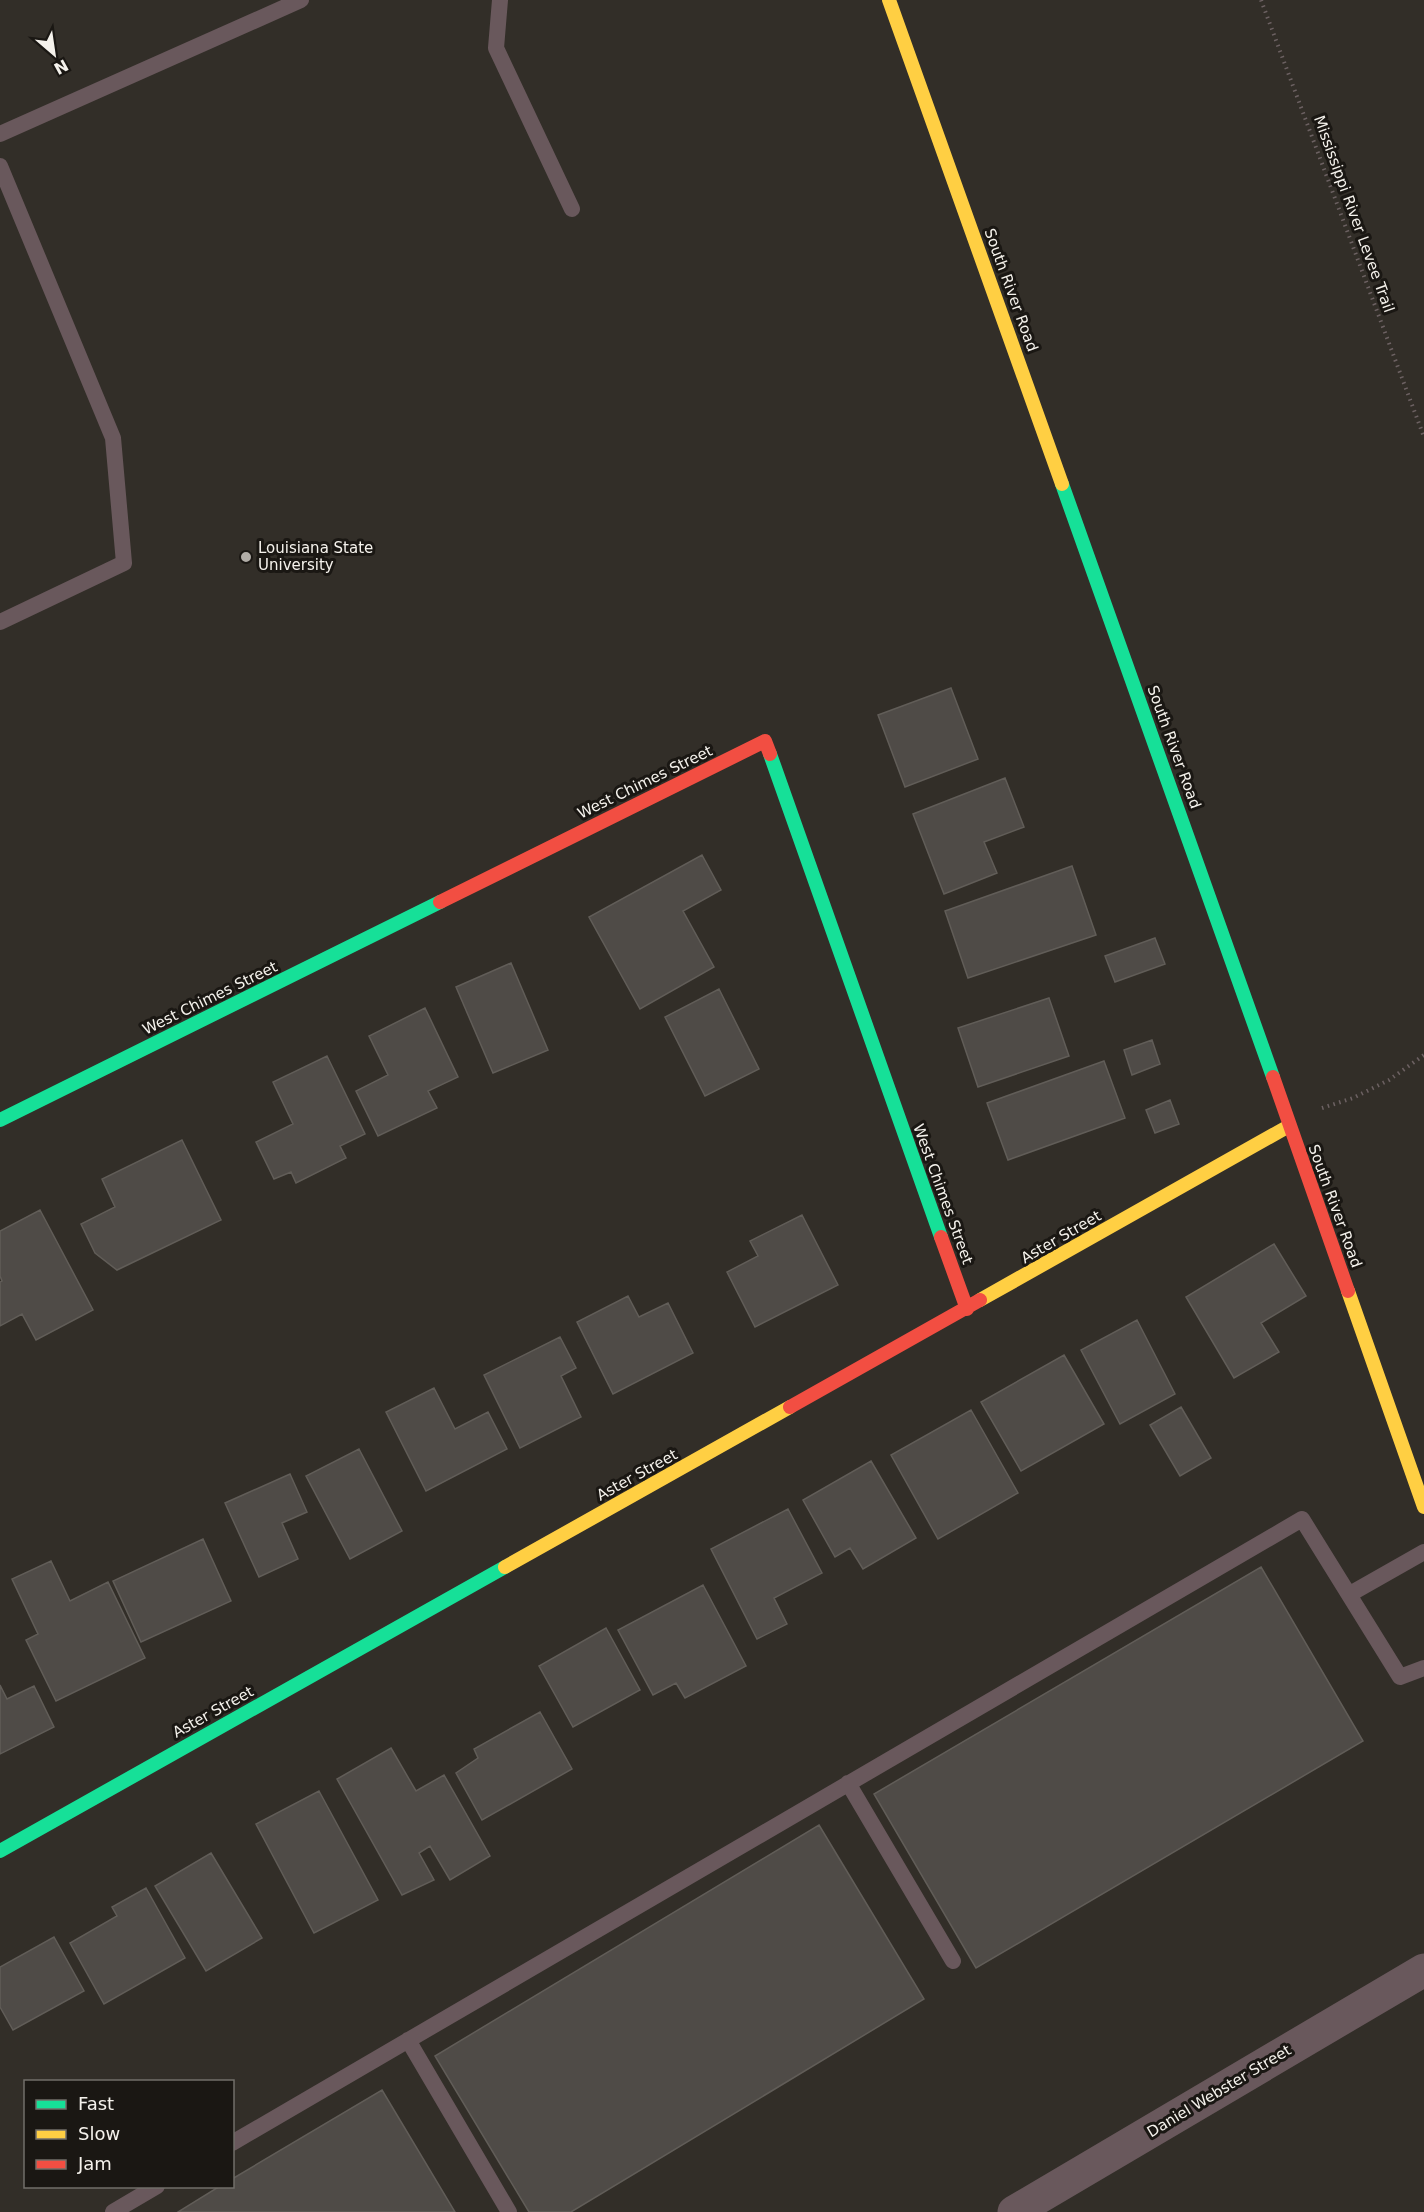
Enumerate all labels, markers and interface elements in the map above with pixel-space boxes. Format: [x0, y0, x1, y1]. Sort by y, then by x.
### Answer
north arrow [24, 24, 84, 84]
text: N [51, 55, 71, 78]
street label: Mississippi River Levee Trail [1310, 113, 1398, 315]
street label: South River Road [980, 226, 1042, 354]
place label: Louisiana State University [258, 539, 373, 574]
marker: Louisiana State University [239, 550, 253, 564]
street label: South River Road [1143, 683, 1205, 811]
street label: West Chimes Street [575, 741, 715, 822]
street label: West Chimes Street [140, 957, 280, 1038]
street label: West Chimes Street [909, 1121, 977, 1267]
street label: South River Road [1304, 1142, 1366, 1270]
street label: Aster Street [1018, 1207, 1104, 1267]
street label: Aster Street [593, 1445, 681, 1505]
street label: Aster Street [169, 1682, 257, 1742]
street label: Daniel Webster Street [1144, 2041, 1294, 2141]
legend [24, 2080, 234, 2188]
text: Fast [78, 2093, 114, 2114]
text: Slow [78, 2123, 120, 2144]
text: Jam [77, 2153, 112, 2174]

